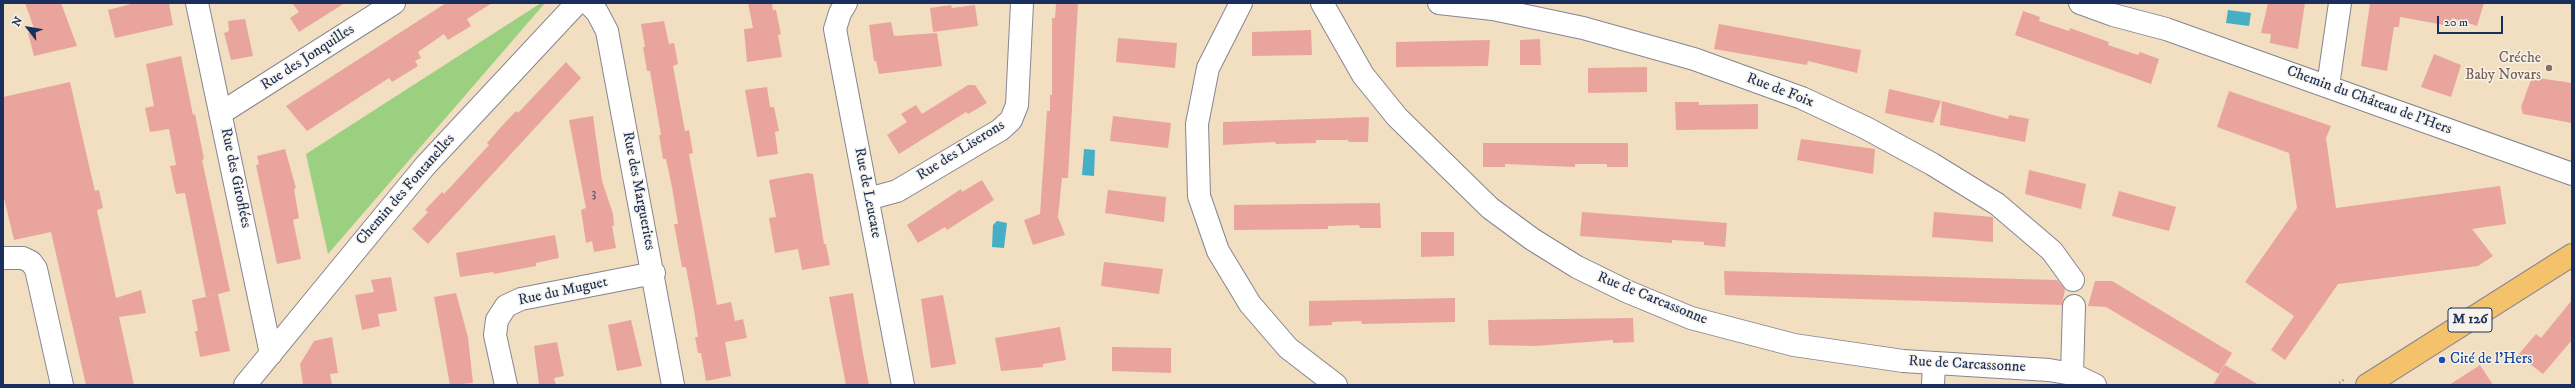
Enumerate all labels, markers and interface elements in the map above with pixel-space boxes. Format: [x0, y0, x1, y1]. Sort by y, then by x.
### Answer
north arrow [8, 8, 48, 48]
scale bar [2439, 8, 2505, 34]
text: N [9, 14, 26, 29]
text: 20 m [2444, 15, 2468, 30]
street label: Rue des Jonquilles [258, 21, 358, 95]
place label: Créche Baby Novars [2465, 50, 2541, 85]
street label: Chemin du Château de l'Hers [2284, 63, 2454, 139]
marker: Créche Baby Novars [2544, 63, 2554, 73]
street label: Rue de Foix [1744, 70, 1816, 112]
street label: Rue des Liserons [914, 117, 1008, 185]
street label: Rue des Giroflées [216, 126, 254, 230]
street label: Rue des Marguerites [618, 130, 658, 252]
street label: Chemin des Fontanelles [353, 131, 459, 249]
street label: Rue de Leucate [849, 146, 885, 240]
house number: 3 [592, 186, 596, 202]
street label: Rue de Carcassonne [1594, 269, 1710, 329]
street label: Rue du Muguet [517, 274, 609, 310]
road number: M 126 [2448, 308, 2492, 332]
place label: Cité de l'Hers [2450, 351, 2532, 369]
street label: Rue de Carcassonne [1908, 353, 2026, 377]
marker: Cité de l'Hers [2437, 355, 2447, 365]

